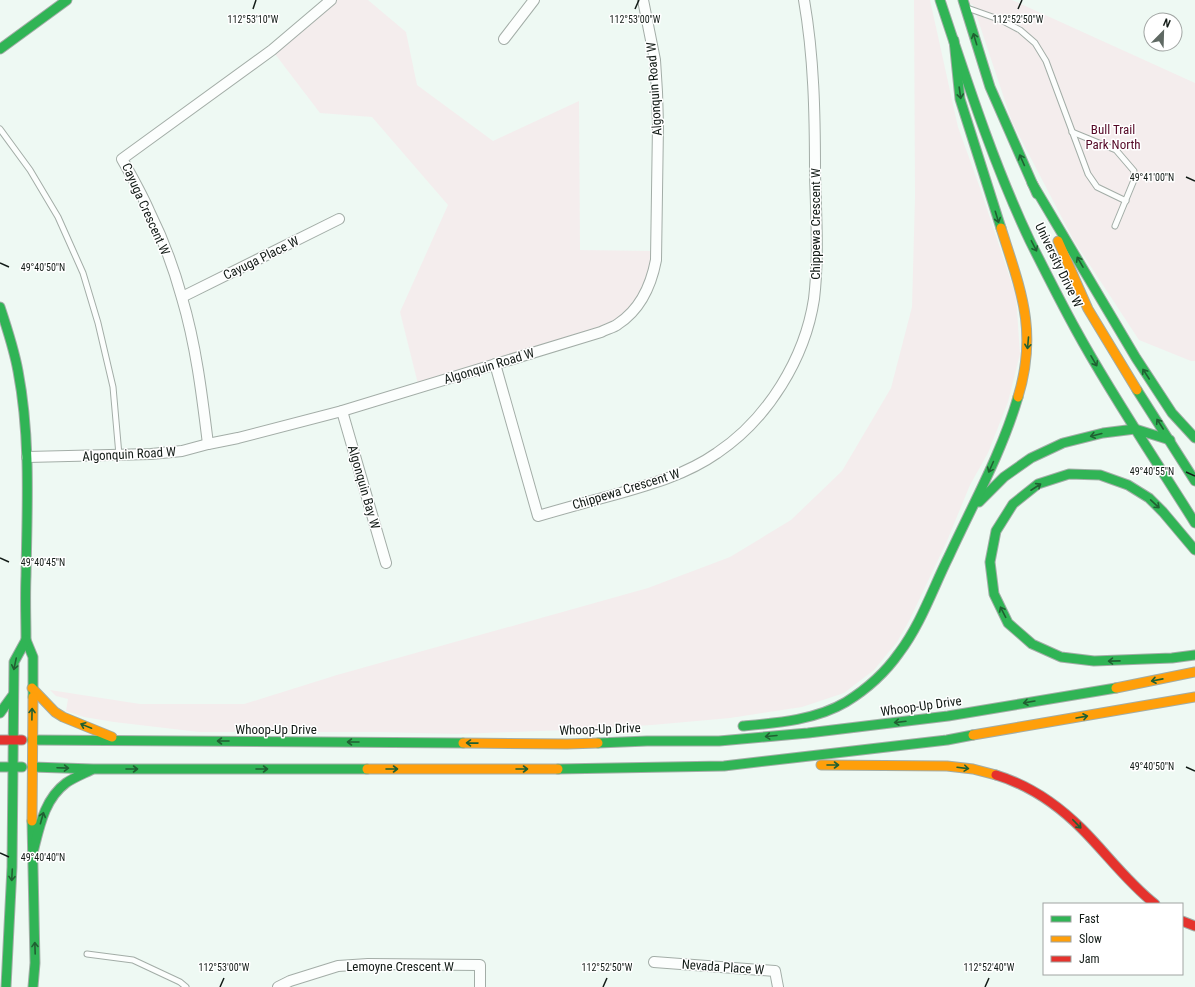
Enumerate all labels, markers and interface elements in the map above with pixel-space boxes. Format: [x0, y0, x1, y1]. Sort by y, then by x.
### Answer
north arrow [1143, 12, 1183, 52]
text: 112°53'10"W [228, 14, 279, 25]
text: 112°53'00"W [610, 14, 661, 25]
text: 112°52'50"W [993, 14, 1044, 25]
text: N [1161, 16, 1173, 31]
one-way arrow [971, 33, 978, 46]
street label: Algonquin Road W [643, 42, 665, 136]
one-way arrow [956, 86, 964, 99]
park label: Bull Trail Park North [1085, 122, 1141, 152]
one-way arrow [1018, 155, 1025, 167]
street label: Cayuga Crescent W [119, 161, 173, 257]
street label: Chippewa Crescent W [808, 168, 823, 280]
text: 49°41'00"N [1130, 172, 1174, 183]
one-way arrow [994, 211, 1001, 224]
street label: University Drive W [1032, 220, 1086, 310]
street label: Cayuga Place W [221, 233, 301, 283]
one-way arrow [1031, 240, 1038, 252]
one-way arrow [1075, 257, 1083, 269]
text: 49°40'50"N [21, 262, 65, 273]
one-way arrow [1024, 336, 1032, 349]
street label: Algonquin Road W [442, 345, 536, 387]
one-way arrow [1091, 355, 1099, 367]
one-way arrow [1142, 369, 1150, 380]
one-way arrow [1155, 418, 1163, 430]
one-way arrow [1090, 432, 1103, 439]
street label: Algonquin Bay W [345, 443, 383, 531]
street label: Algonquin Road W [82, 444, 176, 464]
one-way arrow [986, 460, 994, 472]
street label: Chippewa Crescent W [570, 465, 682, 512]
text: 49°40'55"N [1130, 466, 1174, 477]
one-way arrow [1030, 483, 1041, 491]
one-way arrow [1150, 499, 1160, 509]
text: 49°40'45"N [21, 557, 65, 568]
one-way arrow [998, 606, 1006, 618]
one-way arrow [10, 657, 18, 670]
one-way arrow [1108, 657, 1121, 665]
one-way arrow [1151, 676, 1164, 684]
street label: Whoop-Up Drive [880, 693, 962, 719]
one-way arrow [1023, 698, 1036, 706]
one-way arrow [28, 708, 36, 721]
one-way arrow [1075, 712, 1088, 720]
one-way arrow [894, 718, 907, 726]
street label: Whoop-Up Drive [559, 720, 641, 738]
one-way arrow [80, 722, 92, 730]
street label: Whoop-Up Drive [235, 722, 317, 737]
one-way arrow [765, 733, 778, 740]
one-way arrow [217, 738, 230, 745]
one-way arrow [347, 738, 360, 746]
one-way arrow [466, 739, 479, 746]
one-way arrow [826, 761, 839, 769]
text: 49°40'50"N [1130, 761, 1174, 772]
one-way arrow [56, 764, 69, 772]
one-way arrow [956, 764, 969, 771]
one-way arrow [125, 765, 138, 773]
one-way arrow [255, 765, 268, 773]
one-way arrow [385, 765, 398, 773]
one-way arrow [515, 765, 528, 773]
one-way arrow [39, 812, 46, 825]
one-way arrow [1072, 819, 1082, 829]
text: 49°40'40"N [21, 852, 65, 863]
one-way arrow [8, 868, 16, 881]
legend [1043, 903, 1183, 975]
text: Fast [1079, 912, 1100, 926]
text: Slow [1079, 932, 1102, 946]
one-way arrow [31, 942, 39, 955]
text: Jam [1079, 952, 1100, 966]
street label: Nevada Place W [681, 957, 765, 977]
street label: Lemoyne Crescent W [346, 959, 454, 974]
text: 112°53'00"W [199, 962, 250, 973]
text: 112°52'50"W [582, 962, 633, 973]
text: 112°52'40"W [964, 962, 1015, 973]

